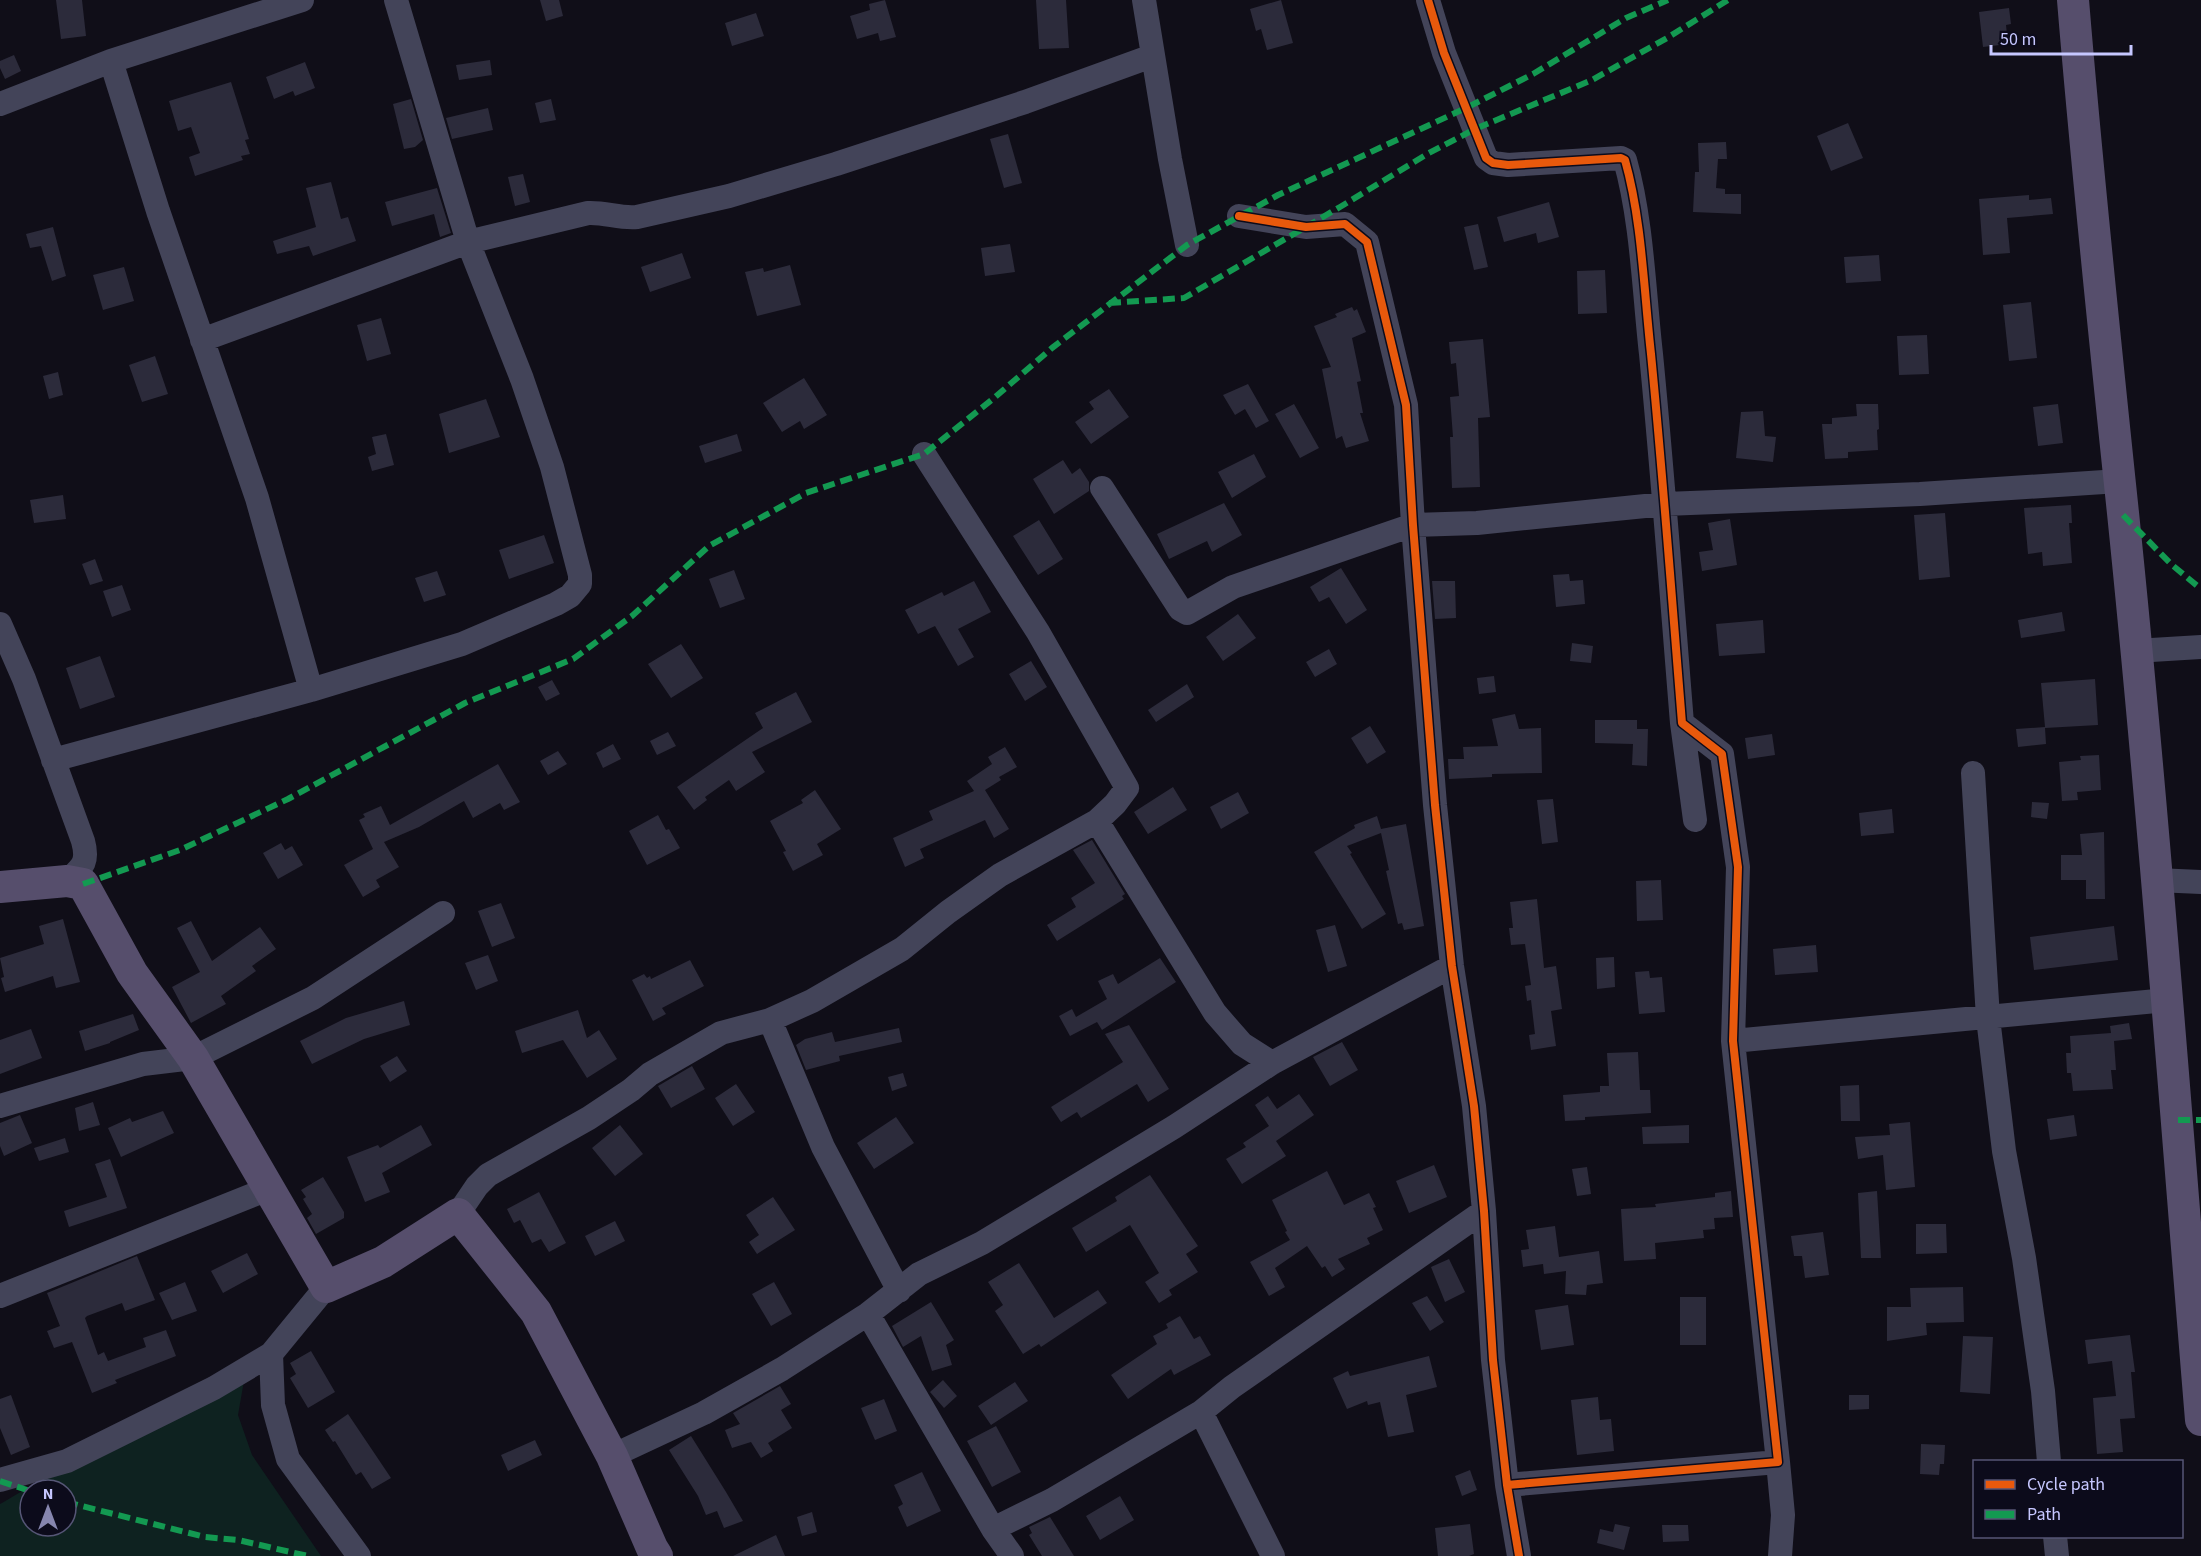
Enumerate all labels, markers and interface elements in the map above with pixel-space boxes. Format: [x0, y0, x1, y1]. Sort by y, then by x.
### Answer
scale bar [1991, 18, 2130, 56]
text: 50 m [2000, 27, 2036, 52]
legend [1973, 1460, 2183, 1538]
text: Cycle path [2027, 1472, 2105, 1497]
north arrow [18, 1478, 78, 1538]
text: N [43, 1483, 53, 1505]
text: Path [2027, 1502, 2061, 1527]

